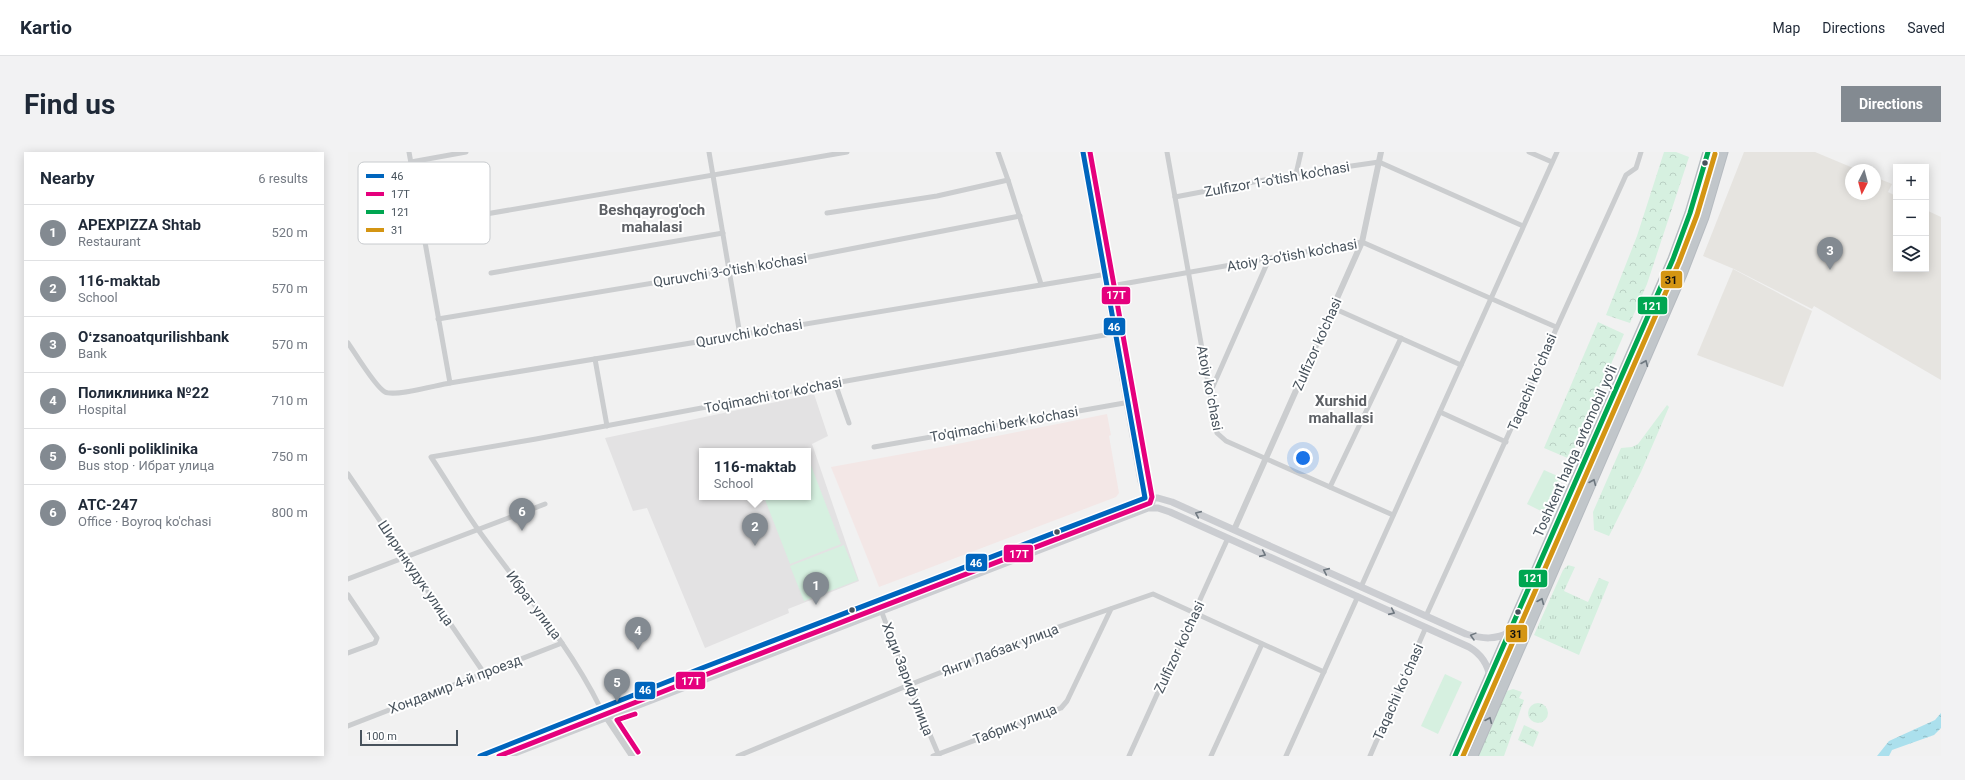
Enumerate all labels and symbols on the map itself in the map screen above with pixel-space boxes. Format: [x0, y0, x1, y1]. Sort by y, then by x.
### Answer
street label: Zulfizor 1-o'tish ko'chasi [1203, 158, 1351, 200]
unlabelled marker [1700, 158, 1710, 168]
legend [358, 162, 490, 244]
north arrow [1845, 164, 1881, 200]
text: 46 [391, 170, 403, 183]
text: 17T [391, 188, 410, 201]
district label: Beshqayrog'och mahalasi [599, 201, 705, 236]
text: 121 [391, 206, 410, 219]
text: 31 [391, 224, 403, 237]
street label: Atoiy 3-o'tish ko'chasi [1226, 236, 1358, 274]
pin: 3 [1817, 237, 1843, 270]
street label: Quruvchi 3-o'tish ko'chasi [652, 250, 808, 290]
line badge: 31 [1660, 270, 1683, 289]
text: 31 [1665, 274, 1677, 287]
line badge: 17T [1101, 286, 1131, 305]
text: 17T [1106, 289, 1126, 302]
street label: Zulfizor ko'chasi [1289, 295, 1345, 393]
line badge: 121 [1637, 296, 1668, 315]
text: 121 [1643, 300, 1661, 313]
street label: Quruvchi ko'chasi [694, 316, 804, 350]
line badge: 46 [1103, 317, 1126, 336]
text: 46 [1108, 321, 1120, 334]
street label: Taqachi koʻchasi [1504, 331, 1560, 433]
street label: Atoiy koʻchasi [1194, 344, 1226, 432]
one-way arrow [1640, 359, 1648, 366]
street label: Toshkent halqa avtomobil yo'li [1530, 363, 1620, 539]
street label: To'qimachi tor ko'chasi [703, 374, 843, 416]
district label: Xurshid mahallasi [1308, 392, 1374, 427]
street label: To'qimachi berk ko'chasi [929, 403, 1079, 445]
your location [1293, 448, 1313, 468]
one-way arrow [1588, 479, 1596, 486]
pin: 6 [509, 498, 535, 531]
one-way arrow [1195, 511, 1202, 519]
pin: 2 [742, 513, 768, 546]
street label: Ширинкудук улица [375, 517, 457, 629]
unlabelled marker [1052, 527, 1062, 537]
line badge: 17T [1003, 544, 1034, 563]
text: 17T [1009, 548, 1029, 561]
one-way arrow [1259, 549, 1267, 557]
line badge: 46 [965, 553, 988, 572]
text: 46 [970, 557, 982, 570]
street label: Ибрат улица [503, 568, 565, 642]
one-way arrow [1322, 568, 1330, 576]
line badge: 121 [1518, 569, 1548, 588]
pin: 1 [803, 572, 829, 605]
text: 121 [1524, 572, 1542, 585]
street label: Zulfizor ko'chasi [1151, 598, 1207, 696]
one-way arrow [1536, 598, 1544, 605]
unlabelled marker [847, 605, 857, 615]
one-way arrow [1387, 607, 1395, 615]
unlabelled marker [1513, 607, 1523, 617]
pin: 4 [625, 617, 651, 650]
street label: Ходи Зариф улица [879, 620, 937, 738]
street label: Янги Лабзак улица [939, 620, 1061, 680]
line badge: 31 [1505, 624, 1528, 643]
text: 31 [1510, 628, 1522, 641]
one-way arrow [1470, 632, 1477, 640]
street label: Taqachi koʻchasi [1370, 641, 1426, 743]
street label: Хондамир 4-й проезд [386, 651, 524, 717]
pin: 5 [604, 669, 630, 702]
line badge: 17T [675, 671, 706, 690]
text: 17T [681, 675, 701, 688]
line badge: 46 [634, 681, 656, 700]
text: 46 [639, 684, 651, 697]
street label: Табрик улица [971, 701, 1059, 747]
one-way arrow [1484, 717, 1492, 725]
scale bar [360, 728, 458, 747]

